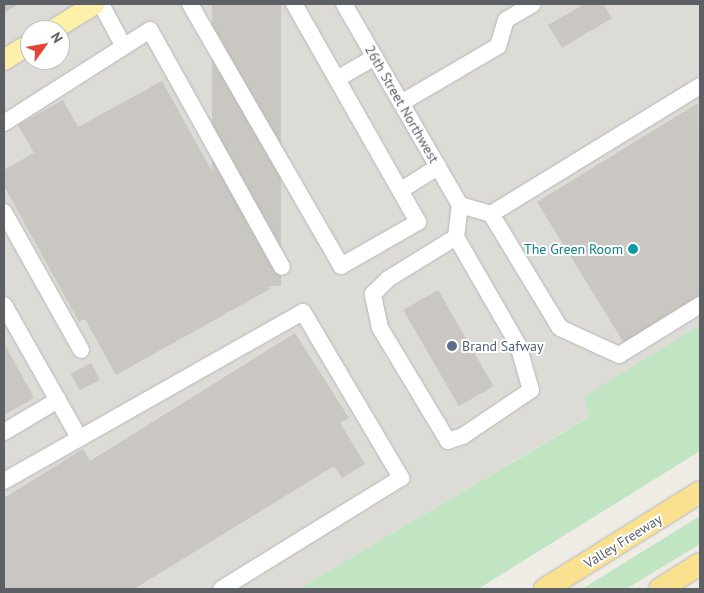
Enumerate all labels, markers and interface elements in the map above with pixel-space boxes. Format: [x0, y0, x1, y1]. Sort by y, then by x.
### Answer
north arrow [20, 20, 70, 70]
text: N [47, 29, 67, 46]
street label: 26th Street Northwest [361, 42, 443, 166]
place label: The Green Room [524, 241, 623, 257]
marker: The Green Room [627, 243, 639, 255]
place label: Brand Safway [462, 338, 543, 354]
marker: Brand Safway [446, 340, 458, 352]
street label: Valley Freeway [581, 510, 665, 572]

